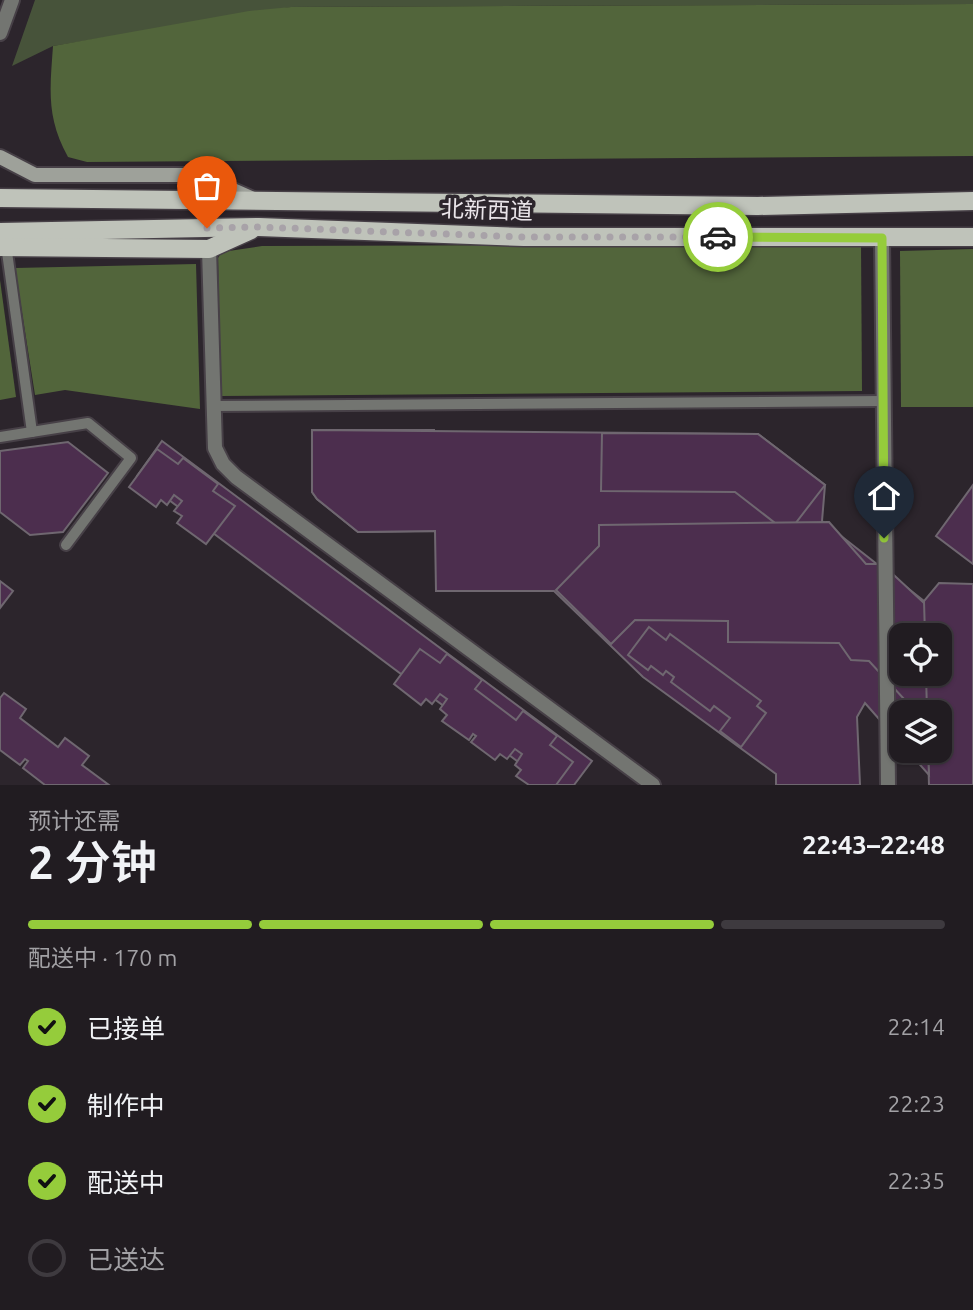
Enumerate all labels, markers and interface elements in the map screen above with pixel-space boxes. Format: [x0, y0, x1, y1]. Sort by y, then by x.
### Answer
pin [177, 156, 237, 228]
icon: bag [188, 167, 226, 205]
street label: 北新西道 [441, 195, 533, 224]
courier [683, 202, 753, 272]
icon: car [699, 218, 737, 256]
pin [854, 466, 914, 538]
icon: home [865, 477, 903, 515]
map controls [889, 623, 952, 763]
button: locate [889, 623, 952, 686]
button: layers [889, 700, 952, 763]
text: 预计还需 [28, 808, 120, 833]
text: 22:43–22:48 [802, 830, 945, 859]
text: 2 分钟 [28, 836, 157, 888]
text: 配送中 · 170 m [28, 945, 177, 970]
icon: check [28, 1008, 66, 1046]
text: 已接单 [87, 1014, 165, 1043]
text: 22:14 [887, 1014, 945, 1039]
icon: check [28, 1085, 66, 1123]
text: 制作中 [87, 1091, 165, 1120]
text: 22:23 [887, 1091, 945, 1116]
icon: check [28, 1162, 66, 1200]
text: 配送中 [87, 1168, 165, 1197]
text: 22:35 [887, 1168, 945, 1193]
text: 已送达 [87, 1245, 165, 1274]

